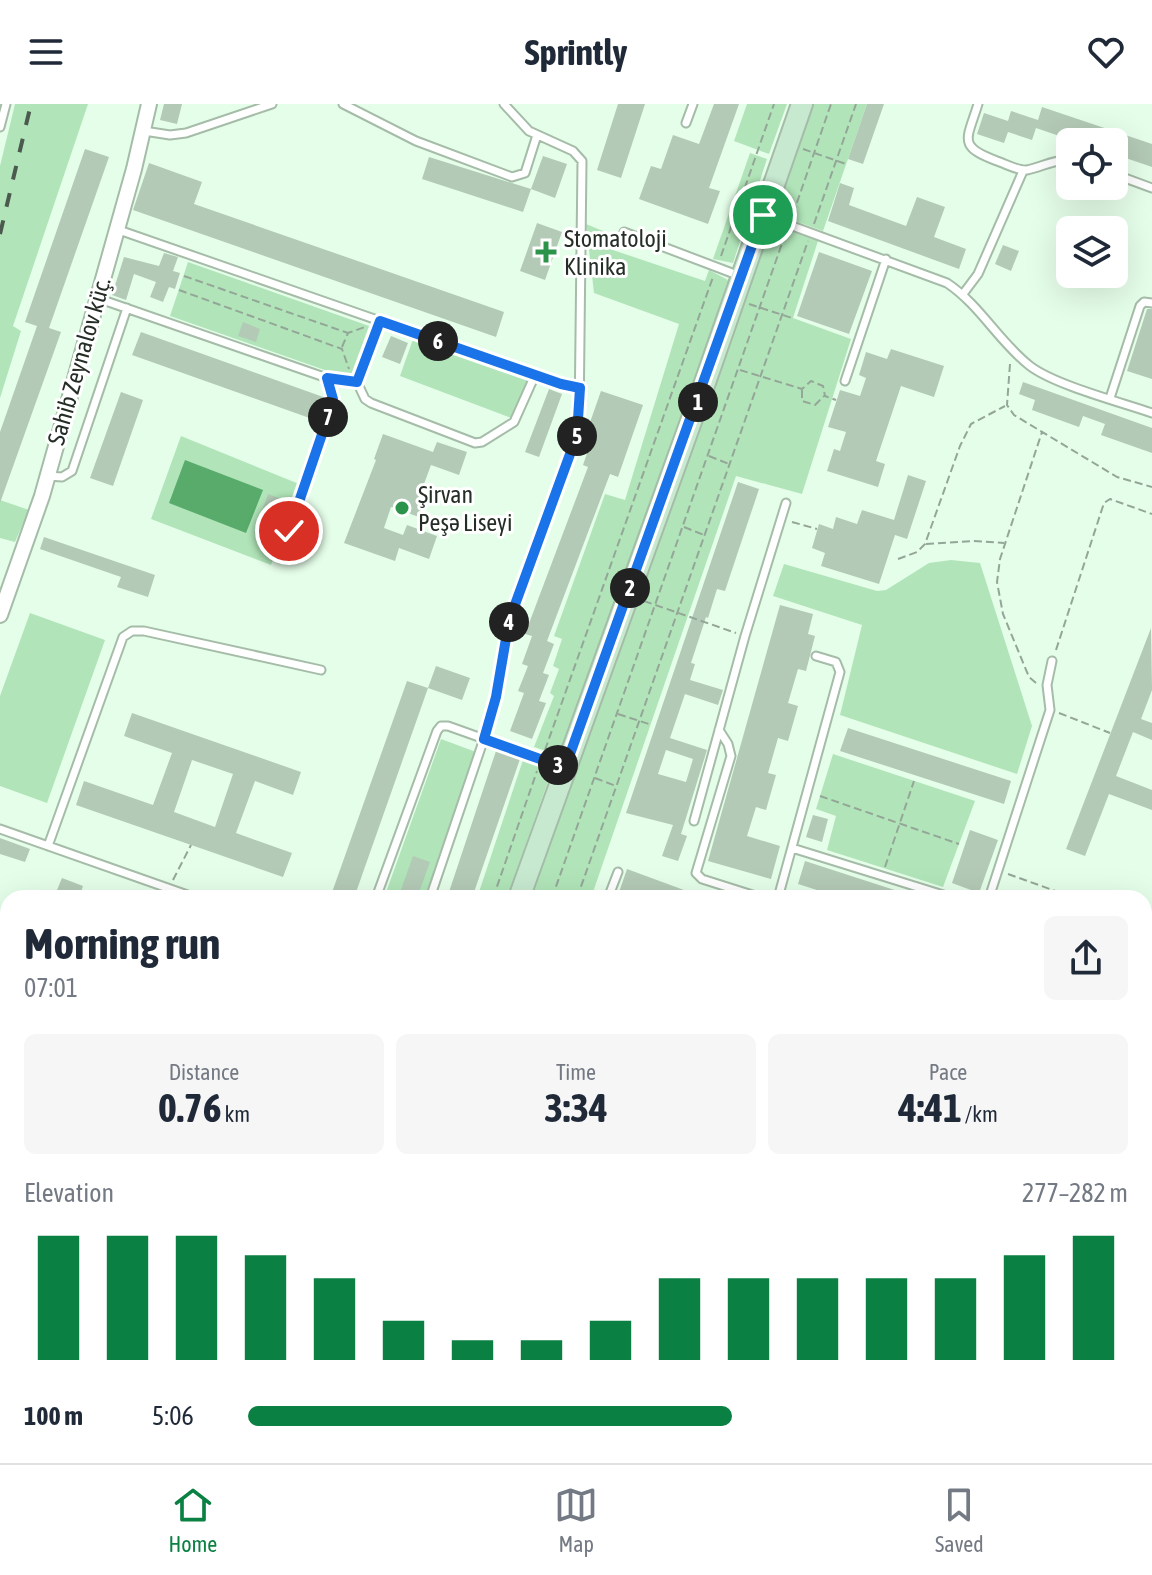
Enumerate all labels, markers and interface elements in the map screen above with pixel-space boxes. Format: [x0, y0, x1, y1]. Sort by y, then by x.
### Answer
icon: menu [24, 30, 68, 74]
icon: heart [1084, 30, 1128, 74]
text: Sprintly [525, 31, 627, 73]
map controls [1056, 128, 1128, 288]
button: locate [1056, 128, 1128, 200]
pin [729, 181, 797, 249]
icon: arrive [741, 193, 785, 237]
button: layers [1056, 216, 1128, 288]
place label: Stomatoloji Klinika [564, 225, 667, 280]
marker: Stomatoloji Klinika [535, 241, 557, 263]
street label: Sahib Zeynalov küç. [42, 274, 116, 448]
pin: 6 [418, 321, 458, 361]
text: 6 [433, 328, 443, 354]
pin: 1 [678, 382, 718, 422]
text: 1 [693, 389, 703, 415]
pin: 7 [308, 397, 348, 437]
text: 7 [323, 404, 333, 430]
pin: 5 [557, 416, 597, 456]
text: 5 [572, 423, 582, 449]
place label: Şirvan Peşə Liseyi [418, 481, 512, 536]
pin [255, 497, 323, 565]
marker: Şirvan Peşə Liseyi [393, 499, 411, 517]
icon: check [267, 509, 311, 553]
pin: 2 [610, 568, 650, 608]
text: 2 [625, 575, 635, 601]
pin: 4 [489, 602, 529, 642]
text: 4 [504, 609, 514, 635]
pin: 3 [538, 745, 578, 785]
text: 3 [553, 752, 563, 778]
button: share [1044, 916, 1128, 1000]
text: Morning run [24, 918, 220, 968]
text: 07:01 [24, 973, 78, 1003]
text: Distance [169, 1059, 239, 1085]
text: Time [556, 1059, 596, 1085]
text: Pace [929, 1059, 967, 1085]
text: 0.76 [158, 1085, 221, 1130]
text: 3:34 [544, 1085, 608, 1130]
text: 4:41 [898, 1085, 962, 1130]
text: km [221, 1101, 250, 1127]
text: /km [962, 1101, 998, 1127]
text: Elevation [24, 1178, 114, 1208]
text: 277–282 m [1022, 1178, 1128, 1208]
text: 100 m [24, 1401, 83, 1431]
text: 5:06 [152, 1401, 194, 1431]
tab: Home [168, 1483, 217, 1557]
tab: Map [554, 1483, 598, 1557]
tab: Saved [935, 1483, 984, 1557]

